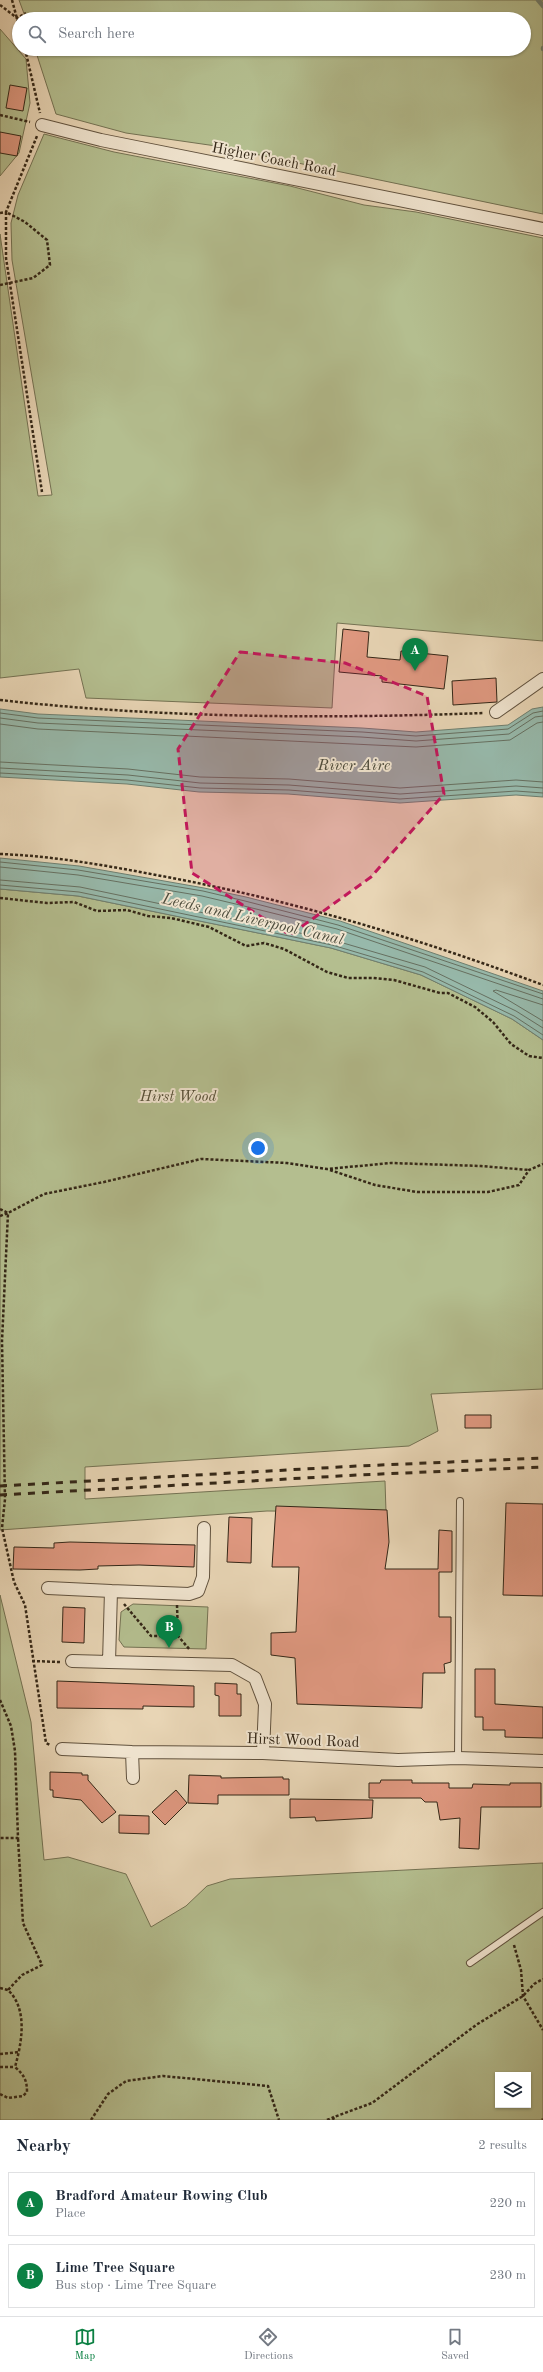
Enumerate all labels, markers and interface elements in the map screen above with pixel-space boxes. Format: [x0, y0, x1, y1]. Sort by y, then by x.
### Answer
search box [12, 12, 531, 56]
icon: search [26, 23, 48, 45]
text: Search here [58, 27, 135, 42]
street label: Higher Coach Road [210, 141, 337, 180]
pin: A [402, 638, 428, 671]
water label: River Aire [317, 758, 391, 774]
water label: Leeds and Liverpool Canal [159, 891, 345, 949]
park label: Hirst Wood [139, 1090, 217, 1105]
your location [248, 1138, 268, 1158]
pin: B [156, 1615, 182, 1648]
street label: Hirst Wood Road [246, 1732, 360, 1751]
map controls [495, 2072, 531, 2108]
button: layers [495, 2072, 531, 2108]
text: Nearby [16, 2138, 71, 2155]
text: 2 results [478, 2139, 527, 2152]
text: Bradford Amateur Rowing Club [55, 2189, 268, 2204]
text: A [25, 2197, 35, 2210]
text: 220 m [489, 2197, 526, 2210]
text: Place [55, 2207, 85, 2220]
text: Lime Tree Square [55, 2261, 175, 2276]
text: B [25, 2269, 35, 2282]
text: 230 m [489, 2269, 526, 2282]
text: Bus stop · Lime Tree Square [55, 2279, 216, 2292]
tab: Map [74, 2326, 96, 2364]
tab: Directions [244, 2326, 293, 2364]
tab: Saved [441, 2326, 469, 2364]

